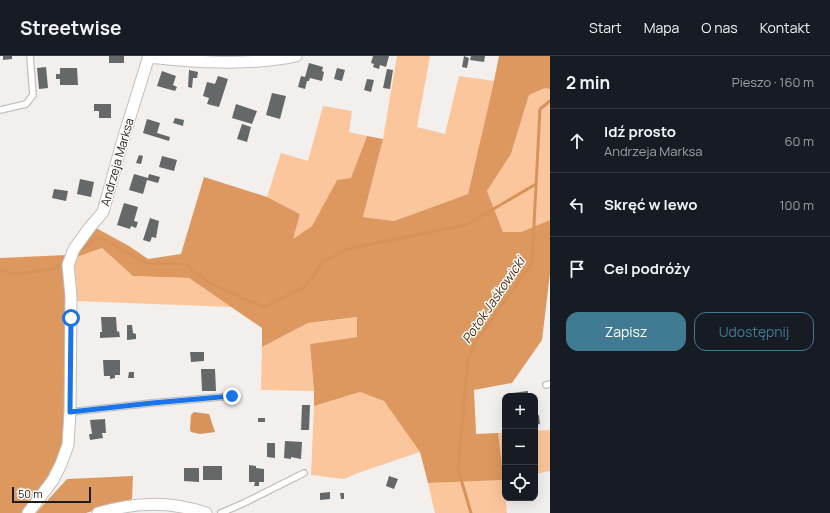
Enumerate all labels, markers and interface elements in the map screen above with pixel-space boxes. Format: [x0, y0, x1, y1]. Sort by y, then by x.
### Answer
text: Streetwise [20, 15, 122, 41]
text: Start [589, 18, 622, 37]
text: Mapa [644, 18, 679, 37]
text: O nas [701, 18, 738, 37]
text: Kontakt [760, 18, 810, 37]
text: 2 min [566, 71, 610, 94]
text: Pieszo · 160 m [732, 73, 814, 91]
street label: Andrzeja Marksa [96, 116, 138, 208]
text: Idź prosto [604, 121, 676, 142]
icon: ahead [566, 130, 588, 152]
text: 60 m [784, 132, 814, 150]
text: Andrzeja Marksa [604, 142, 703, 160]
icon: left [566, 194, 588, 216]
text: Skręć w lewo [604, 194, 698, 215]
text: 100 m [779, 196, 814, 214]
water label: Potok Jaśkowicki [457, 252, 530, 347]
icon: arrive [566, 258, 588, 280]
text: Cel podróży [604, 258, 690, 279]
route start [62, 309, 80, 327]
button: Zapisz [566, 312, 686, 351]
button: Udostępnij [694, 312, 814, 351]
route end [223, 387, 241, 405]
map controls [502, 393, 538, 501]
button: + [502, 393, 538, 429]
button: − [502, 429, 538, 465]
button: locate [502, 465, 538, 501]
scale bar [12, 485, 91, 504]
text: 50 m [18, 486, 43, 501]

